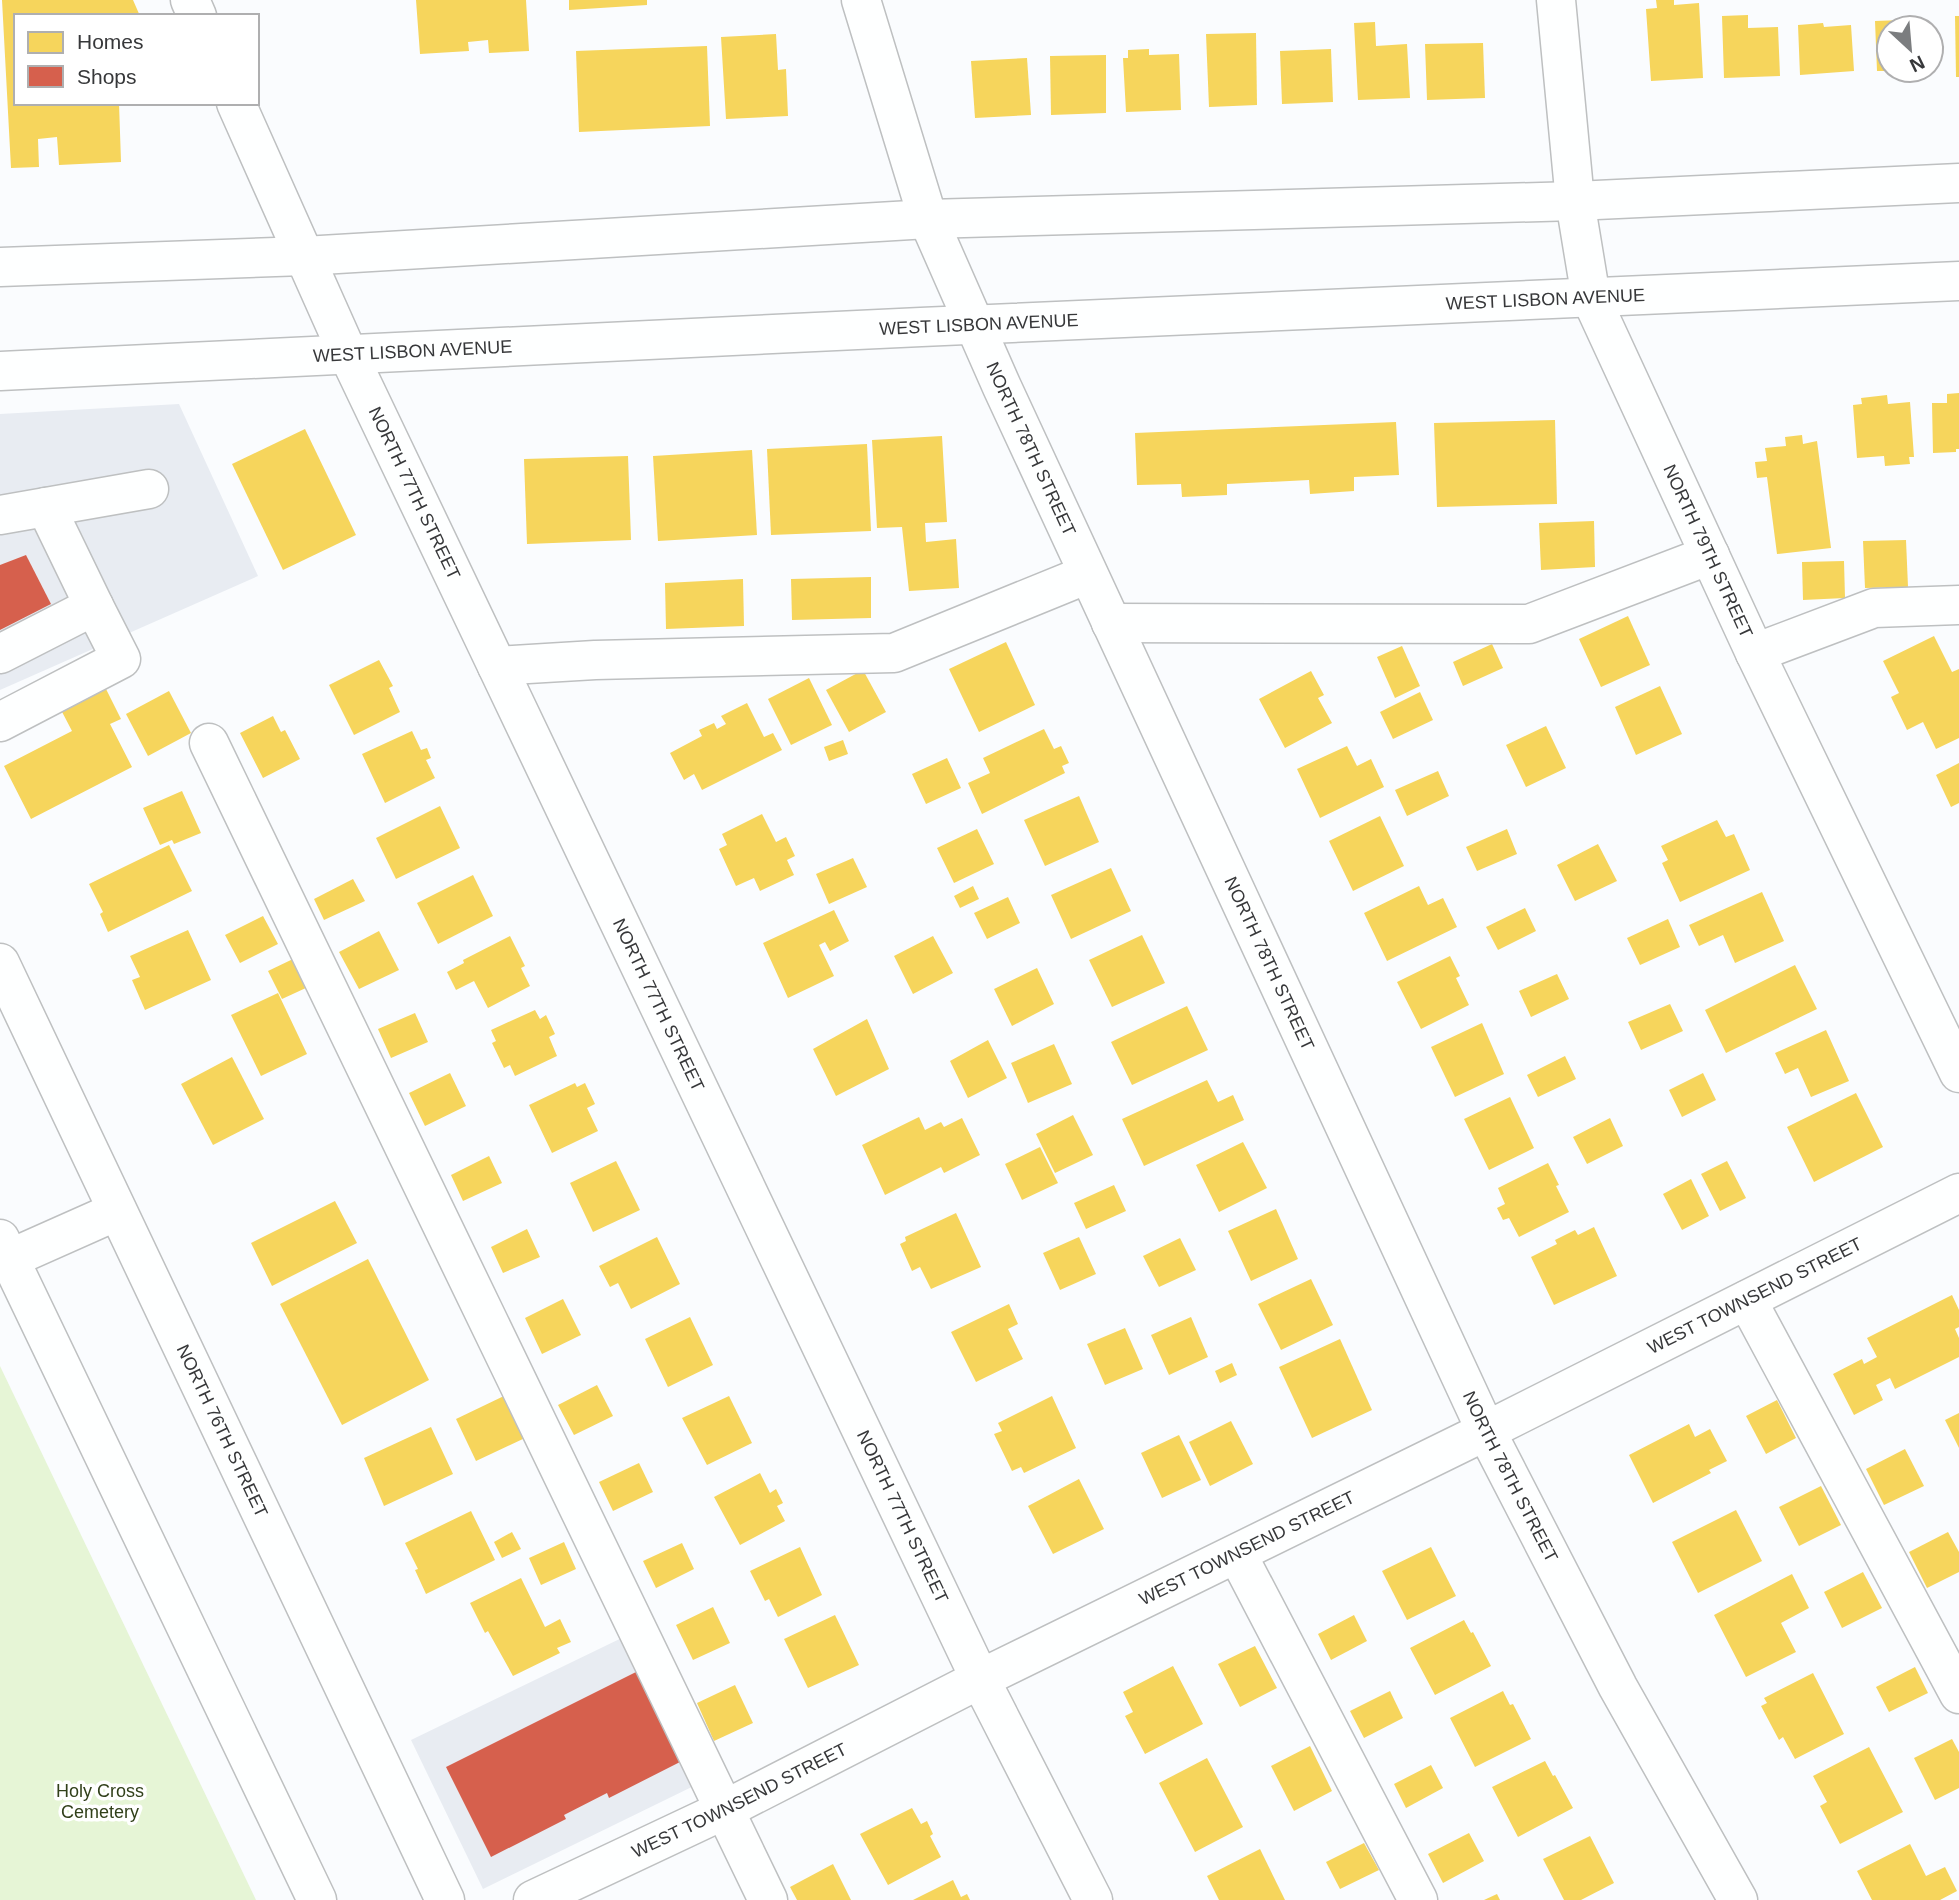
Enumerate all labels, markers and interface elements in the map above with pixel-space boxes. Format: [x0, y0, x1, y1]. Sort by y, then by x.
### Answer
legend [14, 14, 259, 105]
north arrow [1875, 14, 1945, 84]
text: Homes [77, 30, 144, 53]
text: N [1906, 51, 1928, 76]
text: Shops [77, 65, 137, 88]
street label: WEST LISBON AVENUE [1445, 285, 1645, 314]
street label: WEST LISBON AVENUE [879, 310, 1079, 339]
street label: WEST LISBON AVENUE [312, 337, 513, 366]
street label: NORTH 78TH STREET [982, 359, 1080, 539]
street label: NORTH 77TH STREET [365, 404, 464, 583]
street label: NORTH 79TH STREET [1659, 461, 1757, 641]
street label: NORTH 78TH STREET [1220, 874, 1318, 1053]
street label: NORTH 77TH STREET [609, 915, 708, 1094]
street label: WEST TOWNSEND STREET [1644, 1234, 1865, 1358]
street label: NORTH 76TH STREET [173, 1341, 272, 1520]
street label: NORTH 78TH STREET [1459, 1388, 1562, 1565]
street label: NORTH 77TH STREET [853, 1427, 952, 1606]
street label: WEST TOWNSEND STREET [1136, 1487, 1358, 1609]
street label: WEST TOWNSEND STREET [629, 1739, 850, 1862]
park label: Holy Cross Cemetery [56, 1781, 144, 1822]

